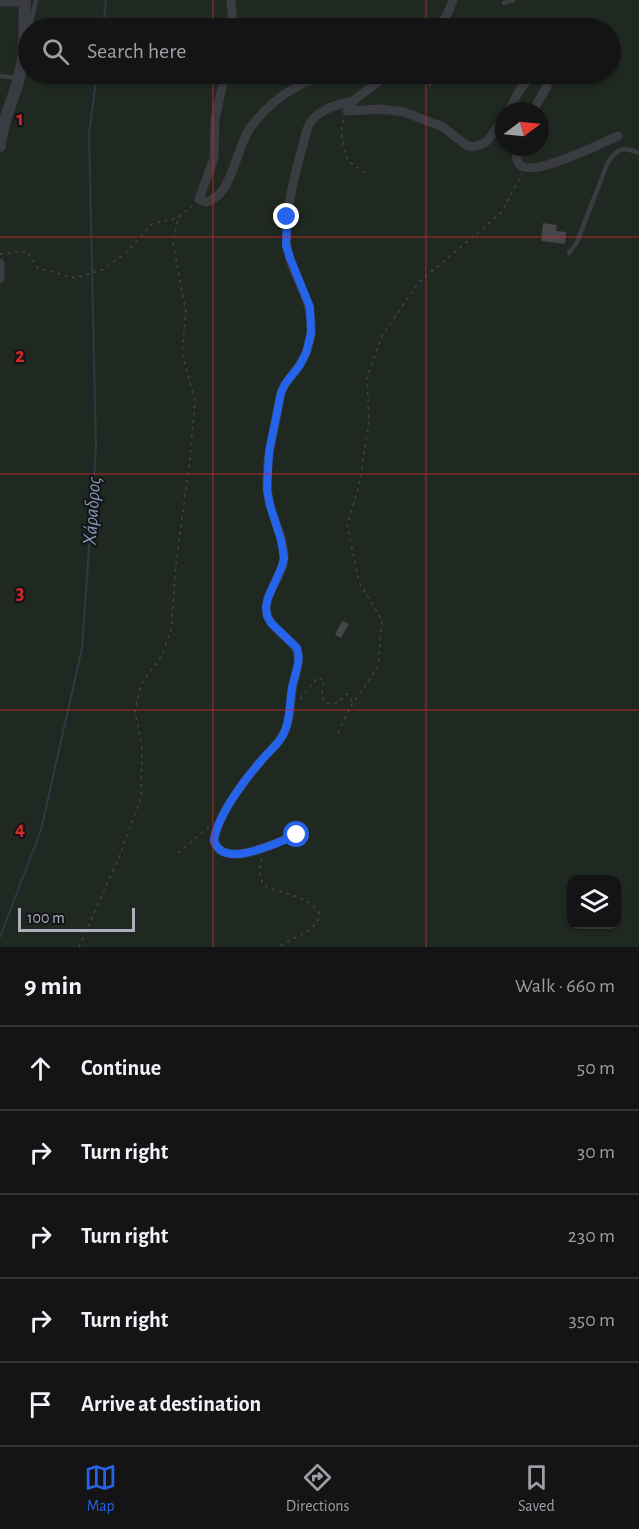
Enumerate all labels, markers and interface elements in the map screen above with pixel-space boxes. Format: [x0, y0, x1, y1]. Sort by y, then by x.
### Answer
search box [18, 18, 621, 84]
icon: search [39, 35, 72, 68]
text: Search here [87, 40, 186, 62]
north arrow [495, 102, 549, 156]
text: 1 [16, 109, 24, 129]
route end [273, 203, 299, 229]
text: 2 [15, 346, 25, 366]
water label: Χάραδρος [80, 476, 104, 547]
text: 3 [16, 583, 24, 603]
text: 4 [15, 819, 25, 839]
route start [283, 821, 309, 847]
map controls [567, 875, 621, 929]
button: layers [567, 875, 621, 929]
scale bar [18, 905, 135, 932]
text: 100 m [27, 910, 65, 926]
text: 9 min [24, 973, 82, 999]
text: Walk · 660 m [515, 976, 615, 996]
icon: ahead [24, 1052, 57, 1085]
text: Continue [81, 1057, 161, 1079]
text: 50 m [577, 1058, 615, 1078]
icon: right [24, 1136, 57, 1169]
text: Turn right [81, 1141, 168, 1163]
text: 30 m [577, 1142, 615, 1162]
icon: right [24, 1220, 57, 1253]
text: Turn right [81, 1225, 168, 1247]
text: 230 m [568, 1226, 615, 1246]
icon: right [24, 1304, 57, 1337]
text: Turn right [81, 1309, 168, 1331]
text: 350 m [569, 1310, 615, 1330]
icon: arrive [24, 1388, 57, 1421]
text: Arrive at destination [81, 1393, 261, 1415]
tab: Map [84, 1461, 117, 1516]
tab: Directions [286, 1461, 350, 1516]
tab: Saved [518, 1461, 555, 1516]

